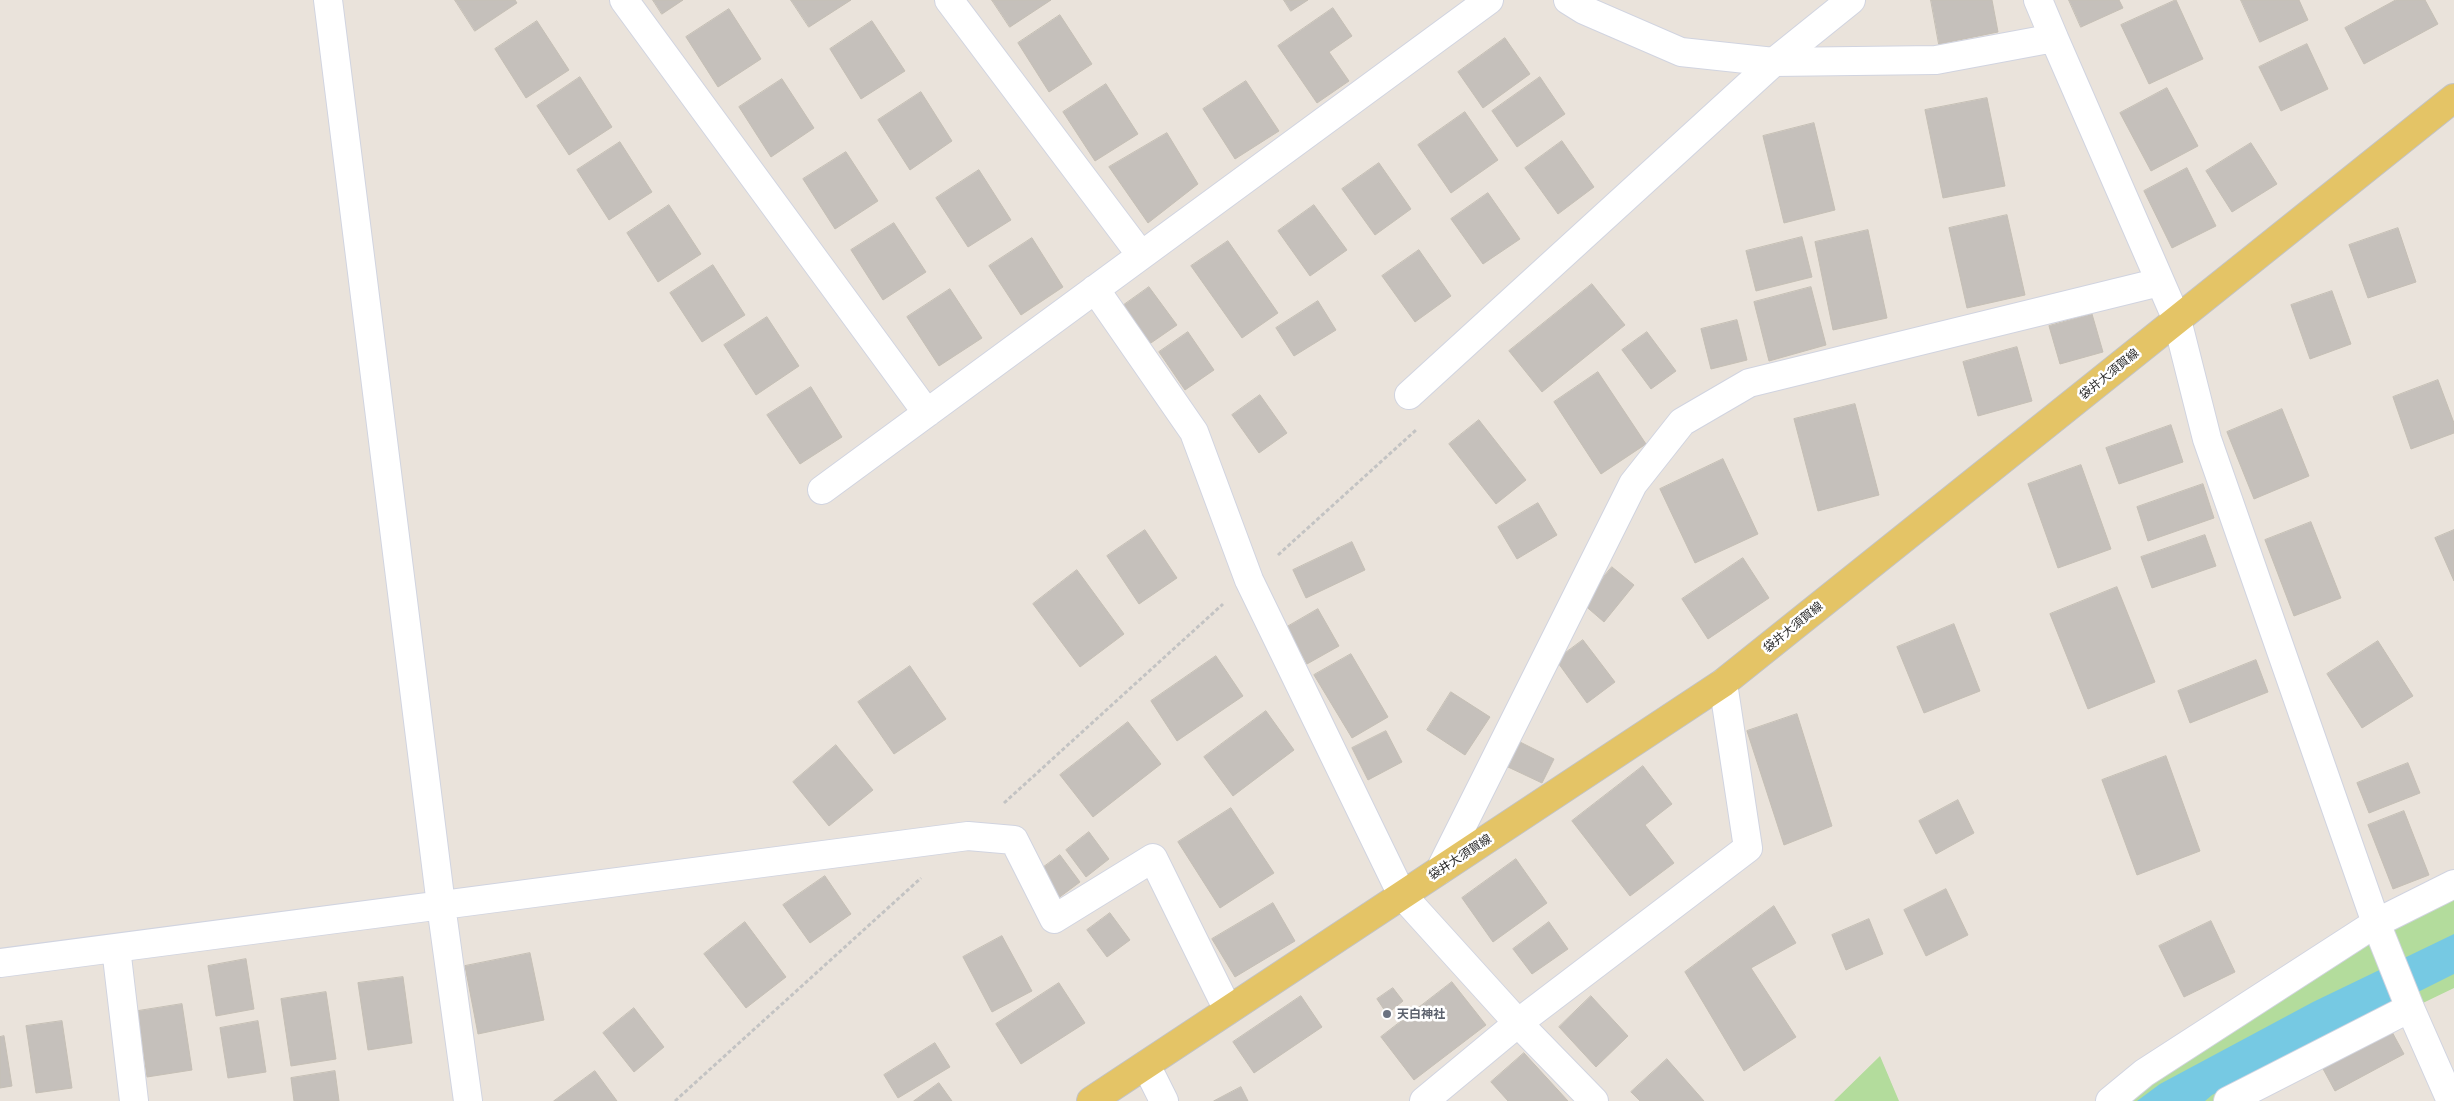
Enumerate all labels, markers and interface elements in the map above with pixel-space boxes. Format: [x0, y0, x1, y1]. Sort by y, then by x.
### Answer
street label: 袋井大須賀線 [2076, 346, 2142, 402]
street label: 袋井大須賀線 [1760, 599, 1826, 655]
street label: 袋井大須賀線 [1426, 831, 1494, 883]
place label: 天白神社 [1397, 1007, 1445, 1021]
marker: 天白神社 [1381, 1008, 1393, 1020]

